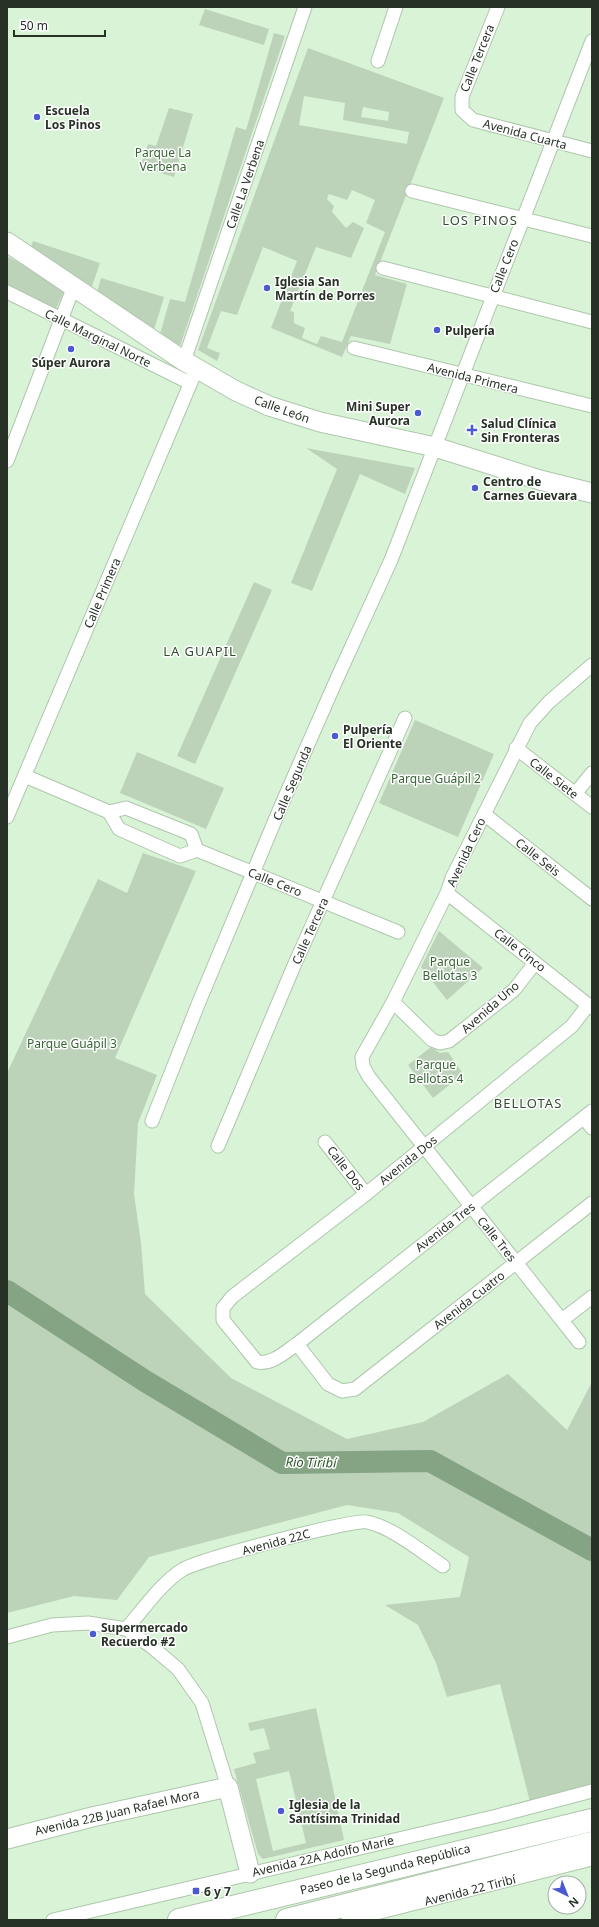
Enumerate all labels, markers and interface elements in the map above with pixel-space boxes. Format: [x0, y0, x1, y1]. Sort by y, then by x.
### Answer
scale bar [14, 12, 105, 38]
text: 50 m [20, 17, 48, 34]
street label: Calle Tercera [456, 22, 498, 94]
place label: Escuela Los Pinos [45, 102, 101, 133]
marker: Escuela Los Pinos [32, 112, 42, 122]
street label: Avenida Cuarta [481, 115, 569, 153]
street label: Calle La Verbena [222, 137, 268, 231]
park label: Parque La Verbena [135, 144, 191, 175]
district label: LOS PINOS [442, 211, 518, 229]
street label: Calle Cero [485, 237, 523, 295]
place label: Iglesia San Martín de Porres [275, 273, 375, 304]
marker: Iglesia San Martín de Porres [262, 283, 272, 293]
street label: Calle Marginal Norte [42, 305, 154, 371]
place label: Pulpería [445, 322, 495, 339]
marker: Pulpería [432, 325, 442, 335]
marker: Súper Aurora [66, 344, 76, 354]
place label: Súper Aurora [32, 354, 110, 371]
street label: Avenida Primera [426, 358, 520, 398]
street label: Calle León [252, 391, 312, 427]
place label: Mini Super Aurora [346, 398, 411, 429]
marker: Mini Super Aurora [413, 408, 423, 418]
place label: Salud Clínica Sin Fronteras [481, 415, 560, 446]
marker: Salud Clínica Sin Fronteras [466, 424, 478, 436]
place label: Centro de Carnes Guevara [483, 473, 577, 504]
marker: Centro de Carnes Guevara [470, 483, 480, 493]
street label: Calle Primera [79, 555, 125, 631]
district label: LA GUAPIL [163, 642, 237, 660]
place label: Pulpería El Oriente [343, 721, 402, 752]
marker: Pulpería El Oriente [330, 731, 340, 741]
street label: Calle Segunda [269, 743, 315, 823]
street label: Calle Siete [526, 753, 582, 803]
park label: Parque Guápil 2 [391, 770, 481, 787]
street label: Avenida Cero [443, 815, 489, 889]
street label: Calle Seis [512, 834, 564, 880]
street label: Calle Cero [246, 863, 304, 901]
street label: Calle Tercera [288, 895, 332, 967]
street label: Calle Cinco [491, 924, 549, 976]
park label: Parque Bellotas 3 [423, 953, 478, 984]
street label: Avenida Uno [457, 977, 523, 1037]
park label: Parque Guápil 3 [27, 1035, 117, 1052]
park label: Parque Bellotas 4 [409, 1056, 464, 1087]
district label: BELLOTAS [494, 1094, 562, 1112]
street label: Avenida Dos [375, 1131, 441, 1189]
street label: Calle Dos [323, 1142, 369, 1194]
street label: Avenida Tres [412, 1198, 479, 1256]
street label: Calle Tres [473, 1213, 521, 1265]
street label: Avenida Cuatro [430, 1267, 508, 1333]
water label: Río Tiribí [285, 1453, 338, 1471]
street label: Avenida 22C [240, 1525, 312, 1559]
place label: Supermercado Recuerdo #2 [101, 1619, 188, 1650]
marker: Supermercado Recuerdo #2 [88, 1629, 98, 1639]
street label: Avenida 22B Juan Rafael Mora [33, 1785, 201, 1839]
place label: Iglesia de la Santísima Trinidad [289, 1796, 400, 1827]
marker: Iglesia de la Santísima Trinidad [276, 1806, 286, 1816]
street label: Avenida 22A Adolfo Marie [250, 1831, 396, 1881]
street label: Paseo de la Segunda República [298, 1840, 472, 1898]
street label: Avenida 22 Tiribí [423, 1870, 518, 1910]
north arrow [547, 1875, 587, 1915]
place label: 6 y 7 [204, 1883, 231, 1900]
marker: 6 y 7 [191, 1886, 201, 1896]
text: N [566, 1894, 583, 1911]

